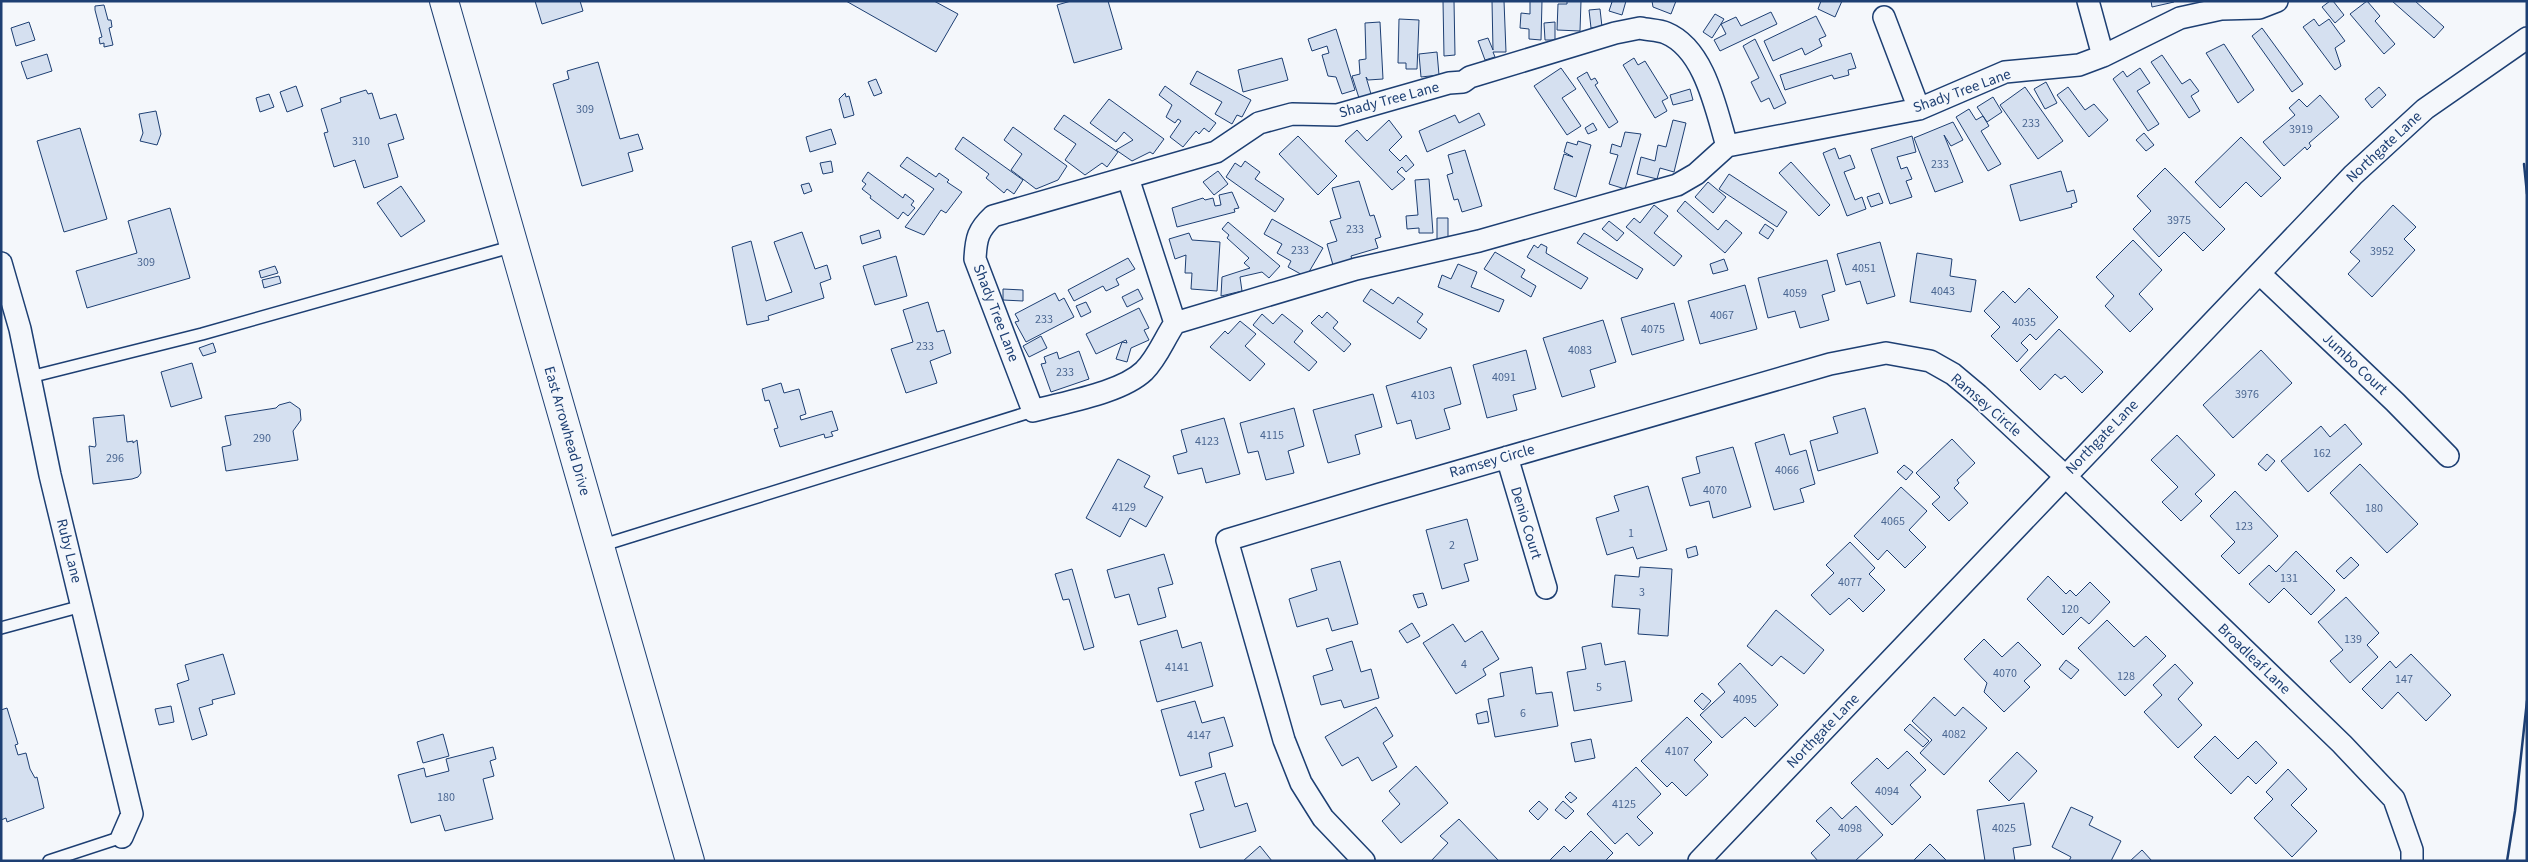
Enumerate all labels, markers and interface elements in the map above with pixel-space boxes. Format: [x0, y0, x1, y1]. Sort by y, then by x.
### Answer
street label: Shady Tree Lane [1910, 64, 2014, 118]
street label: Shady Tree Lane [1337, 77, 1441, 123]
house number: 309 [576, 101, 594, 118]
street label: Northgate Lane [2341, 106, 2427, 188]
house number: 233 [2022, 115, 2040, 132]
house number: 3919 [2289, 121, 2313, 138]
house number: 310 [352, 133, 370, 150]
house number: 233 [1931, 156, 1949, 173]
house number: 3975 [2167, 212, 2191, 229]
house number: 233 [1346, 221, 1364, 238]
house number: 233 [1291, 242, 1309, 259]
house number: 3952 [2370, 243, 2394, 260]
house number: 309 [137, 254, 155, 271]
house number: 4051 [1852, 260, 1876, 277]
street label: Shady Tree Lane [968, 261, 1024, 365]
house number: 4043 [1931, 283, 1955, 300]
house number: 4059 [1783, 285, 1807, 302]
house number: 4067 [1710, 307, 1734, 324]
house number: 233 [1035, 311, 1053, 328]
house number: 4035 [2012, 314, 2036, 331]
house number: 4075 [1641, 321, 1665, 338]
street label: Jumbo Court [2318, 328, 2392, 400]
house number: 233 [916, 338, 934, 355]
house number: 4083 [1568, 342, 1592, 359]
street label: East Arrowhead Drive [538, 364, 596, 498]
house number: 233 [1056, 364, 1074, 381]
street label: Ramsey Circle [1946, 368, 2026, 442]
house number: 4091 [1492, 369, 1516, 386]
house number: 3976 [2235, 386, 2259, 403]
house number: 4103 [1411, 387, 1435, 404]
street label: Northgate Lane [2061, 395, 2143, 479]
house number: 4115 [1260, 427, 1284, 444]
house number: 290 [253, 430, 271, 447]
house number: 4123 [1195, 433, 1219, 450]
street label: Ramsey Circle [1447, 439, 1537, 483]
house number: 162 [2313, 445, 2331, 462]
house number: 296 [106, 450, 124, 467]
house number: 4066 [1775, 462, 1799, 479]
house number: 4070 [1703, 482, 1727, 499]
street label: Denio Court [1505, 484, 1547, 562]
house number: 4129 [1112, 499, 1136, 516]
house number: 180 [2365, 500, 2383, 517]
house number: 4065 [1881, 513, 1905, 530]
street label: Ruby Lane [51, 517, 87, 585]
house number: 123 [2235, 518, 2253, 535]
house number: 1 [1628, 525, 1634, 542]
house number: 2 [1449, 537, 1455, 554]
house number: 131 [2280, 570, 2298, 587]
house number: 4077 [1838, 574, 1862, 591]
house number: 3 [1639, 584, 1645, 601]
house number: 120 [2061, 601, 2079, 618]
street label: Broadleaf Lane [2213, 619, 2295, 699]
house number: 139 [2344, 631, 2362, 648]
house number: 4 [1461, 656, 1467, 673]
house number: 4141 [1165, 659, 1189, 676]
house number: 4070 [1993, 665, 2017, 682]
house number: 128 [2117, 668, 2135, 685]
house number: 147 [2395, 671, 2413, 688]
house number: 5 [1596, 679, 1602, 696]
street label: Northgate Lane [1782, 689, 1864, 773]
house number: 4095 [1733, 691, 1757, 708]
house number: 6 [1520, 705, 1526, 722]
house number: 4082 [1942, 726, 1966, 743]
house number: 4147 [1187, 727, 1211, 744]
house number: 4107 [1665, 743, 1689, 760]
house number: 4094 [1875, 783, 1899, 800]
house number: 180 [437, 789, 455, 806]
house number: 4125 [1612, 796, 1636, 813]
house number: 4098 [1838, 820, 1862, 837]
house number: 4025 [1992, 820, 2016, 837]

